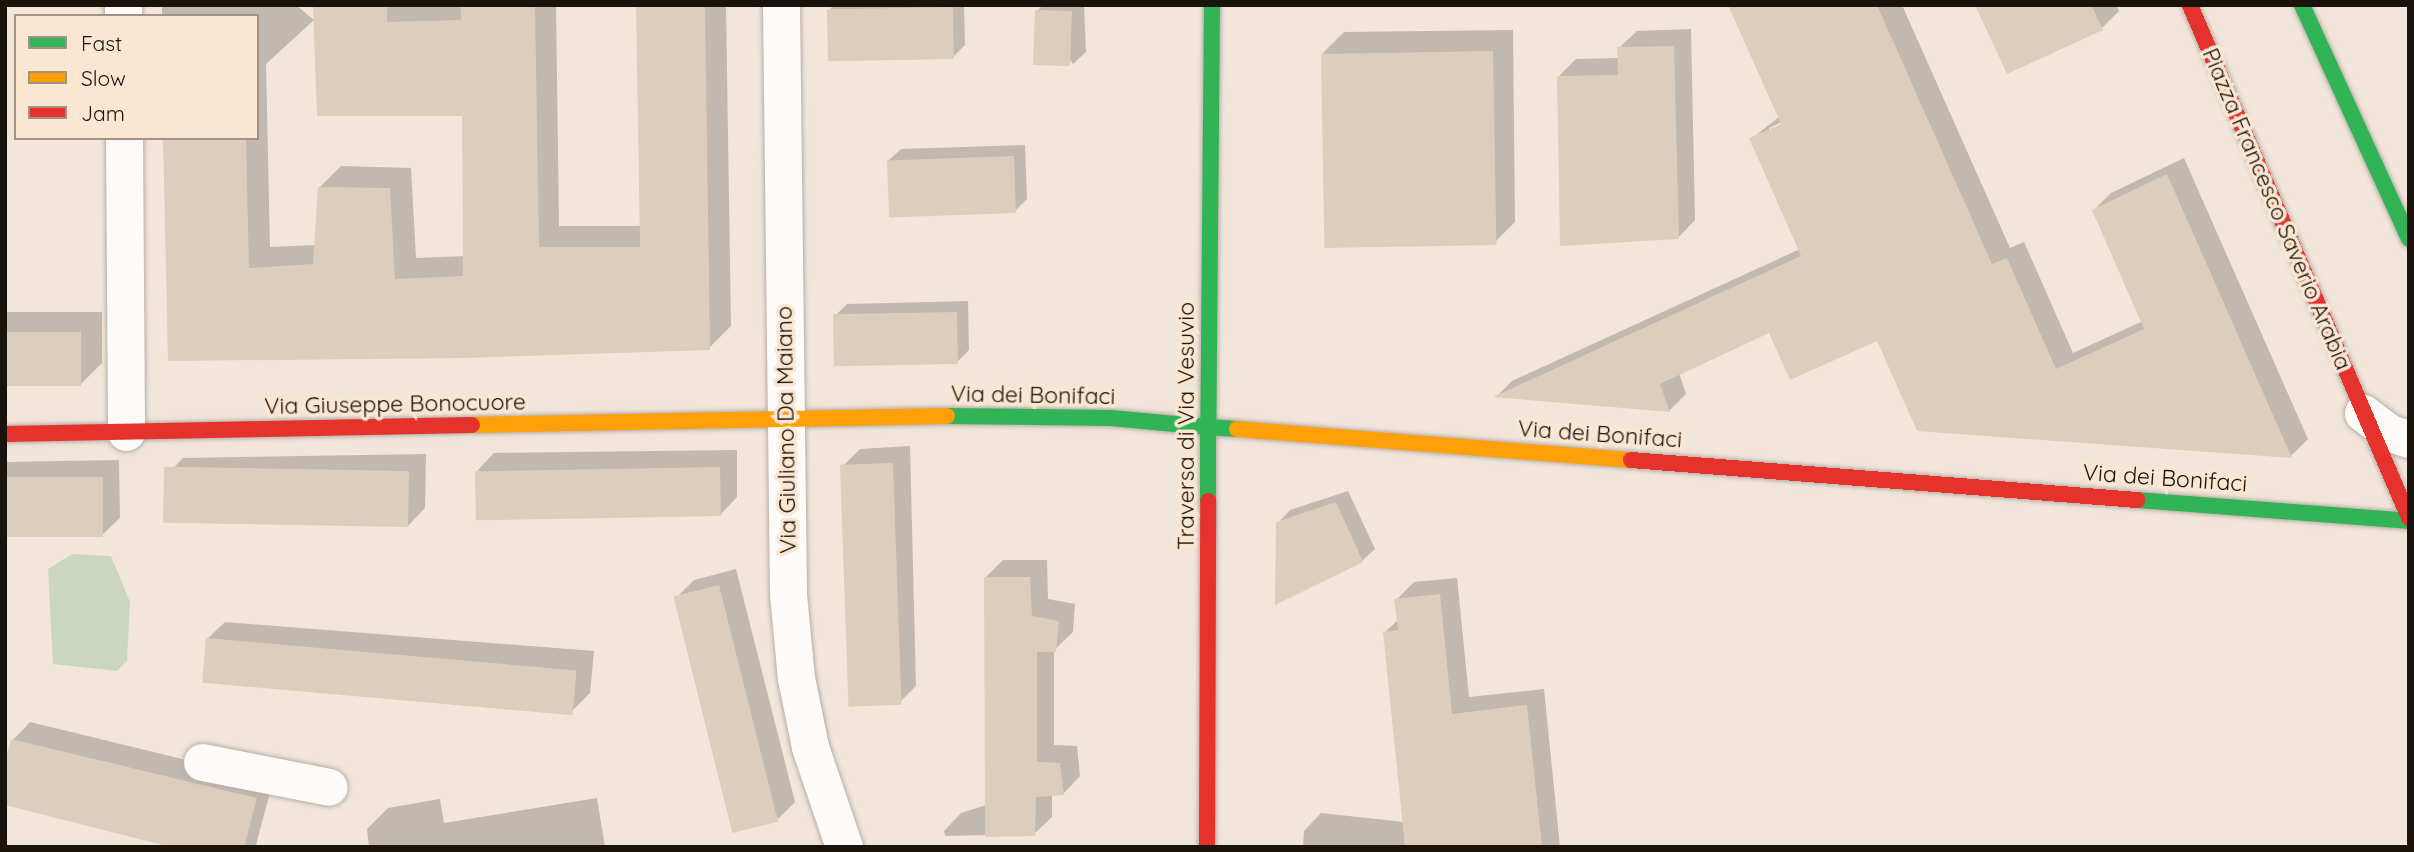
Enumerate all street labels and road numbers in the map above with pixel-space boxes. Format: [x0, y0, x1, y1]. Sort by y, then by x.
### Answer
street label: Piazza Francesco Saverio Arabia [2197, 44, 2357, 374]
street label: Traversa di Via Vesuvio [1172, 302, 1200, 550]
street label: Via Giuliano Da Maiano [770, 306, 802, 554]
street label: Via dei Bonifaci [950, 380, 1116, 410]
street label: Via Giuseppe Bonocuore [264, 388, 526, 420]
street label: Via dei Bonifaci [1517, 414, 1683, 454]
street label: Via dei Bonifaci [2082, 458, 2248, 498]

